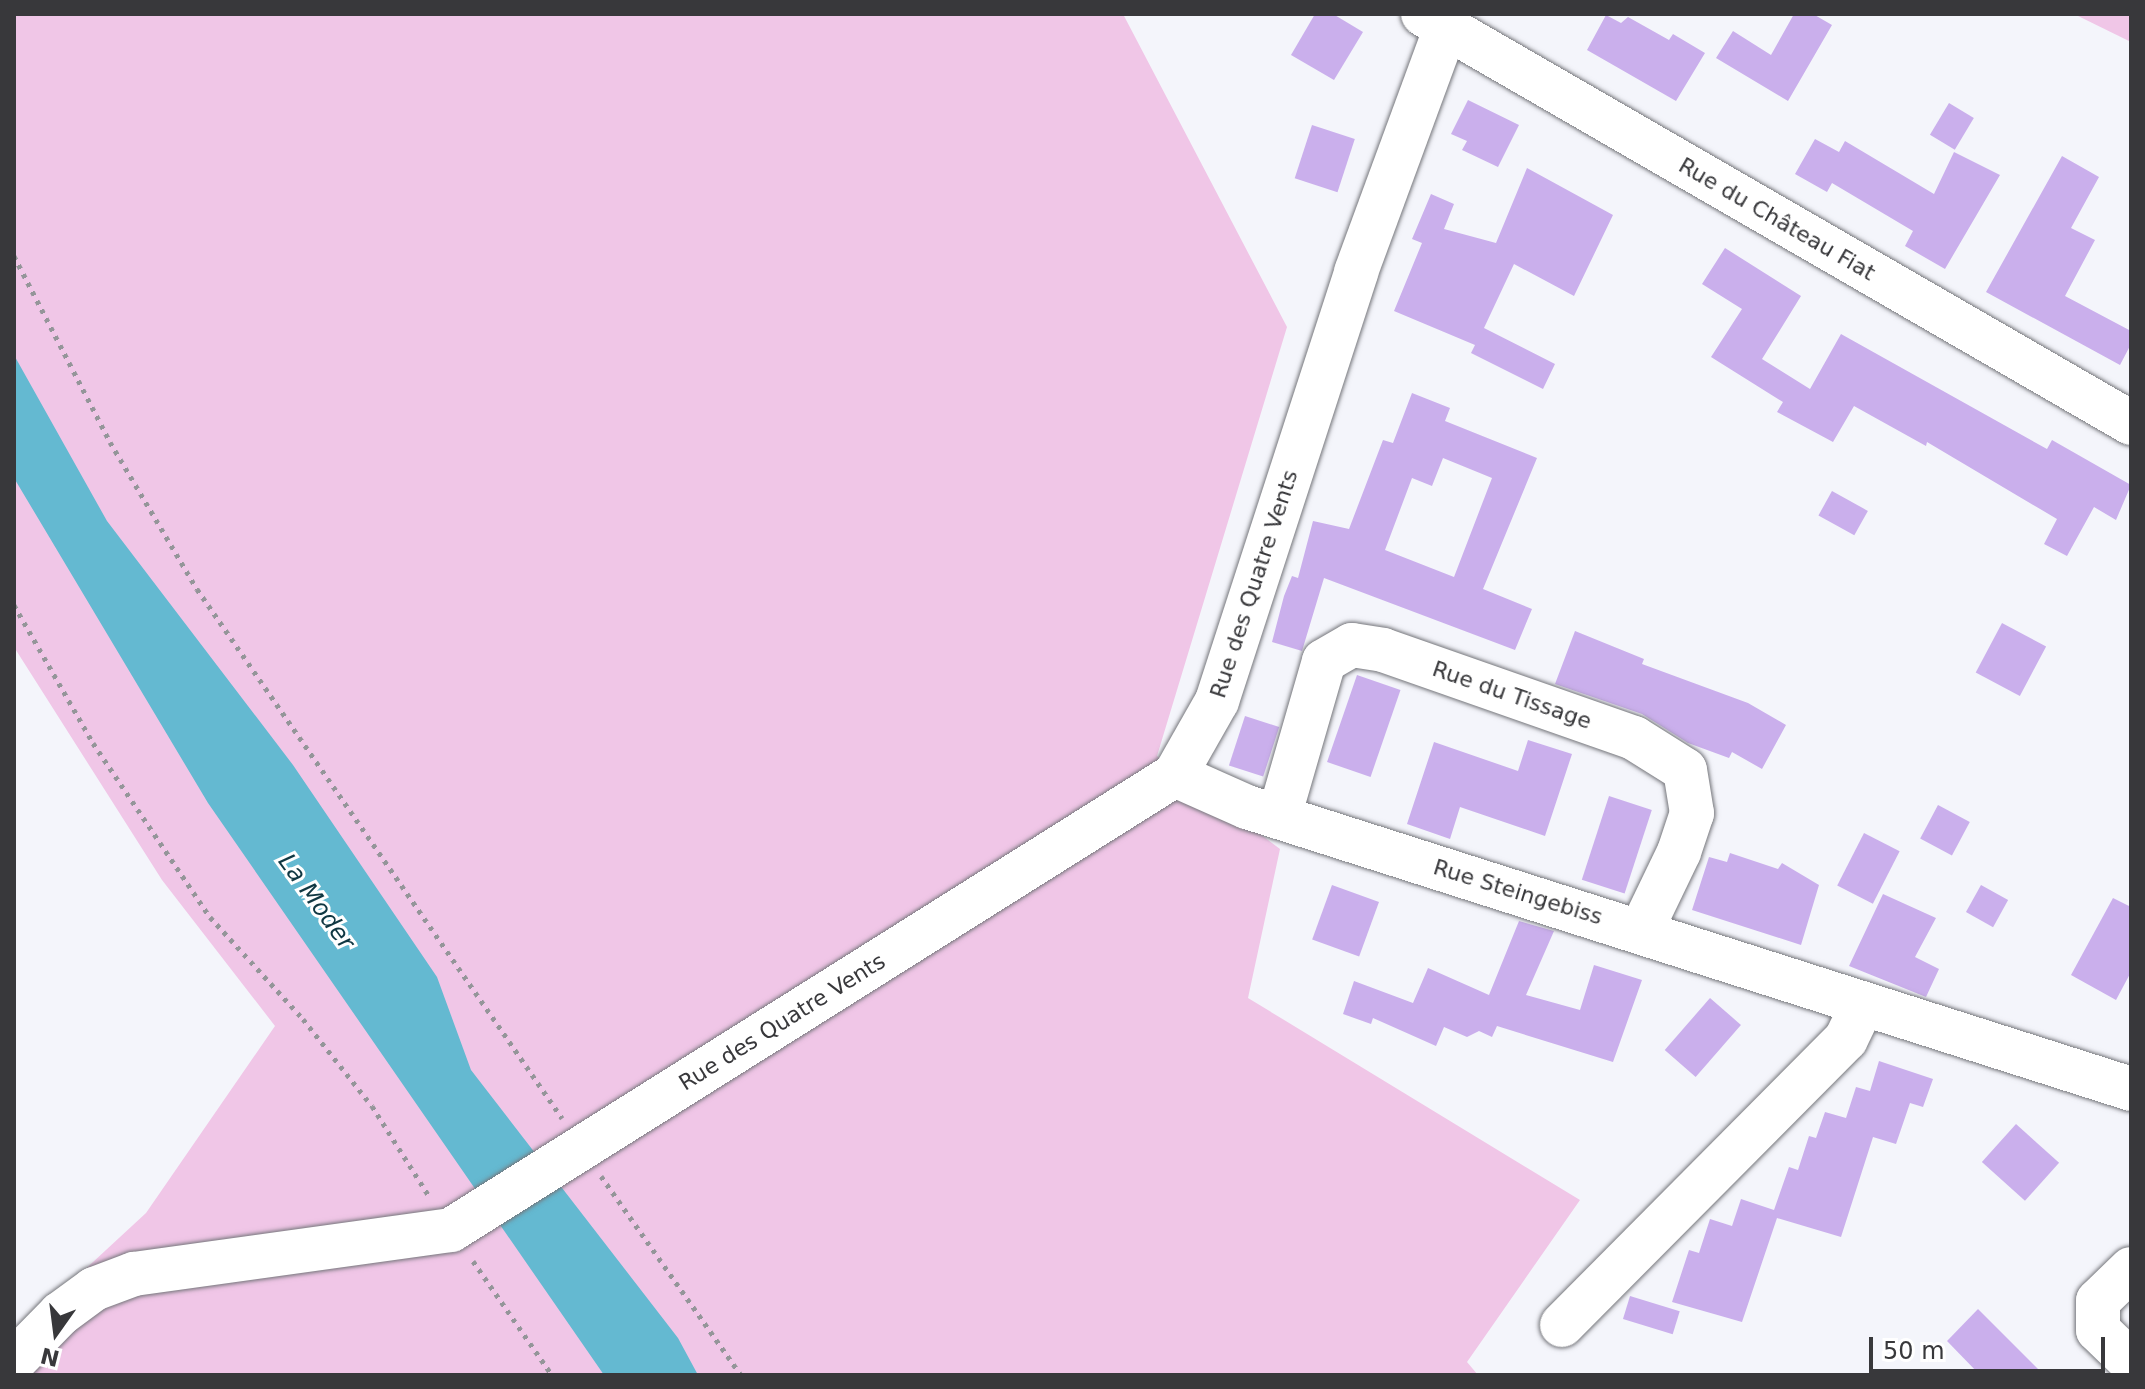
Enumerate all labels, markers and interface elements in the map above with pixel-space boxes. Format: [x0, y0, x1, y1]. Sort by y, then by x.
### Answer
street label: Rue du Château Fiat [1674, 152, 1880, 286]
street label: Rue des Quatre Vents [1205, 467, 1303, 701]
street label: Rue du Tissage [1429, 655, 1595, 735]
water label: La Moder [272, 849, 360, 955]
street label: Rue Steingebiss [1430, 854, 1606, 930]
street label: Rue des Quatre Vents [674, 948, 890, 1096]
north arrow [16, 1293, 96, 1373]
scale bar [1873, 1321, 2109, 1371]
text: 50 m [1883, 1337, 1945, 1365]
text: N [38, 1342, 62, 1371]

